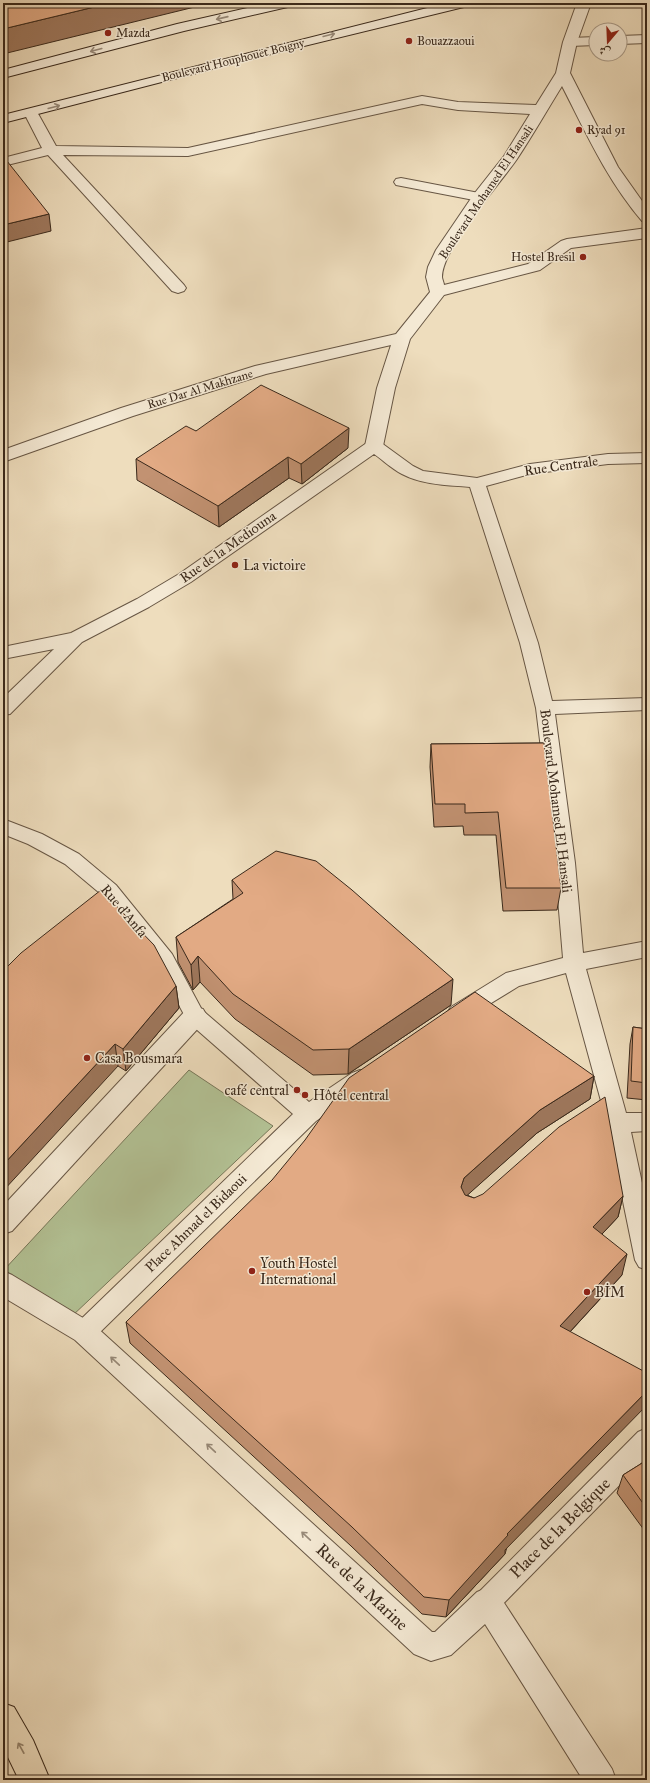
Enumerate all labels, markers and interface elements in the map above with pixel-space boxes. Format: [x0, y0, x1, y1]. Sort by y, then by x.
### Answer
one-way arrow [216, 15, 229, 22]
north arrow [588, 22, 628, 62]
place label: Mazda [116, 26, 151, 40]
marker: Mazda [103, 28, 113, 38]
one-way arrow [323, 31, 336, 39]
place label: Bouazzaoui [417, 34, 475, 48]
street label: Boulevard Houphouët Boigny [160, 35, 307, 86]
marker: Bouazzaoui [404, 36, 414, 46]
text: ش [598, 43, 612, 59]
one-way arrow [89, 46, 102, 54]
one-way arrow [48, 102, 61, 110]
street label: Boulevard Mohamed El Hansali [436, 122, 537, 262]
place label: Ryad 91 [587, 123, 626, 137]
marker: Ryad 91 [574, 125, 584, 135]
place label: Hostel Bresil [511, 250, 576, 264]
marker: Hostel Bresil [578, 252, 588, 262]
street label: Rue Dar Al Makhzane [146, 366, 254, 412]
street label: Rue Centrale [523, 452, 599, 480]
street label: Rue de la Mediouna [177, 507, 279, 587]
place label: La victoire [243, 557, 306, 574]
marker: La victoire [230, 560, 240, 570]
street label: Boulevard Mohamed El Hansali [536, 708, 576, 894]
street label: Rue d'Anfa [97, 881, 151, 941]
place label: Casa Bousmara [95, 1050, 182, 1067]
marker: Casa Bousmara [82, 1053, 92, 1063]
place label: café central [225, 1082, 289, 1099]
marker: café central [292, 1085, 302, 1095]
place label: Hôtel central [313, 1087, 389, 1104]
marker: Hôtel central [300, 1090, 310, 1100]
street label: Place Ahmad el Bidaoui [142, 1170, 250, 1276]
place label: Youth Hostel International [260, 1255, 337, 1288]
marker: Youth Hostel International [247, 1266, 257, 1276]
place label: BİM [595, 1283, 625, 1301]
marker: BİM [582, 1287, 592, 1297]
one-way arrow [110, 1356, 120, 1365]
one-way arrow [205, 1444, 216, 1453]
street label: Place de la Belgique [505, 1473, 615, 1583]
one-way arrow [301, 1532, 312, 1541]
street label: Rue de la Marine [312, 1539, 412, 1635]
one-way arrow [16, 1742, 24, 1754]

